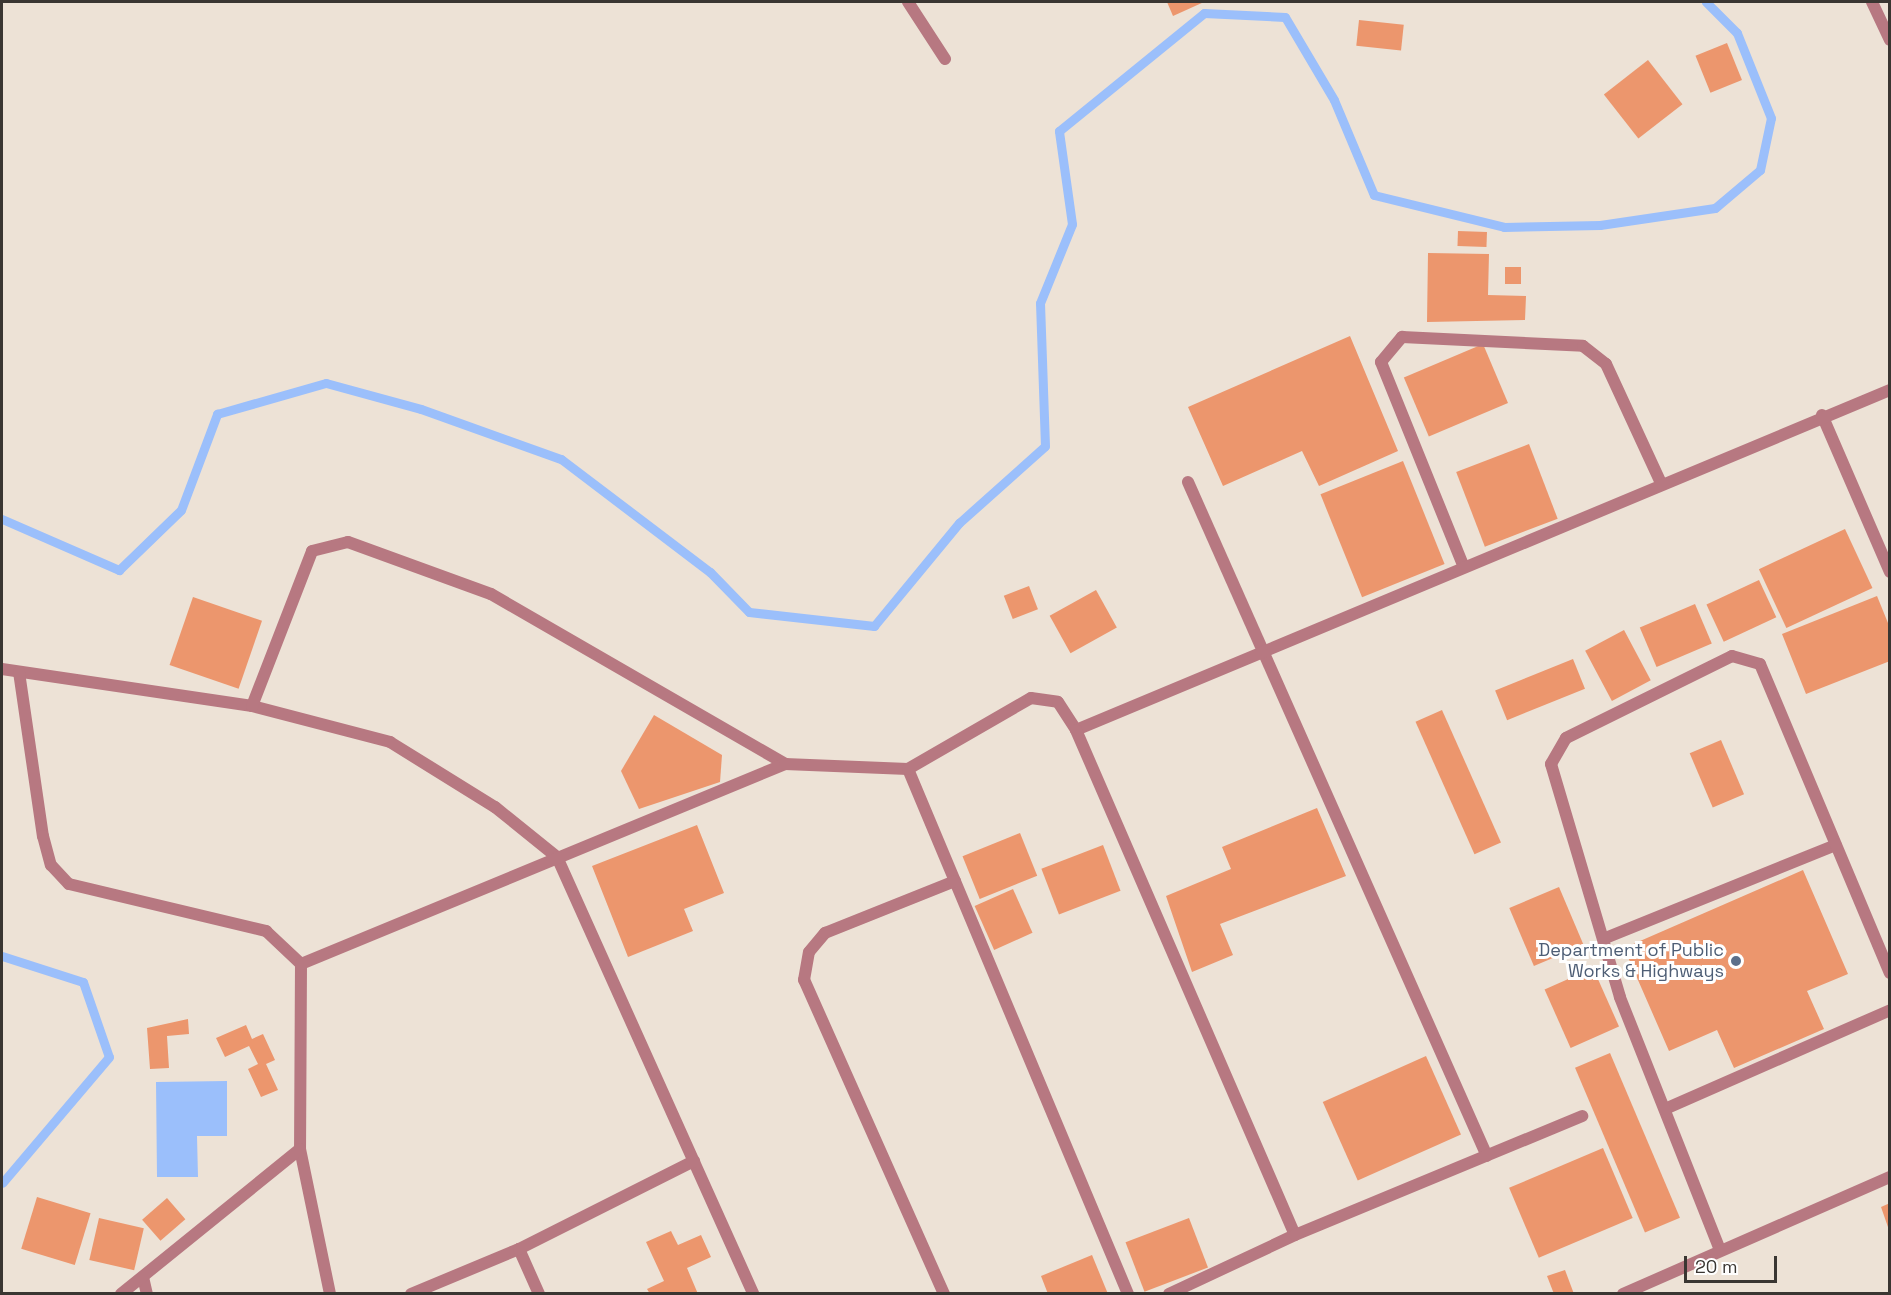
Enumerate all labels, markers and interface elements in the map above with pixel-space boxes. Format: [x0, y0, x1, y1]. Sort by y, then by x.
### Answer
place label: Department of Public Works & Highways [1538, 940, 1724, 982]
marker: Department of Public Works & Highways [1729, 954, 1743, 968]
scale bar [1687, 1244, 1780, 1282]
text: 20 m [1695, 1255, 1738, 1278]

